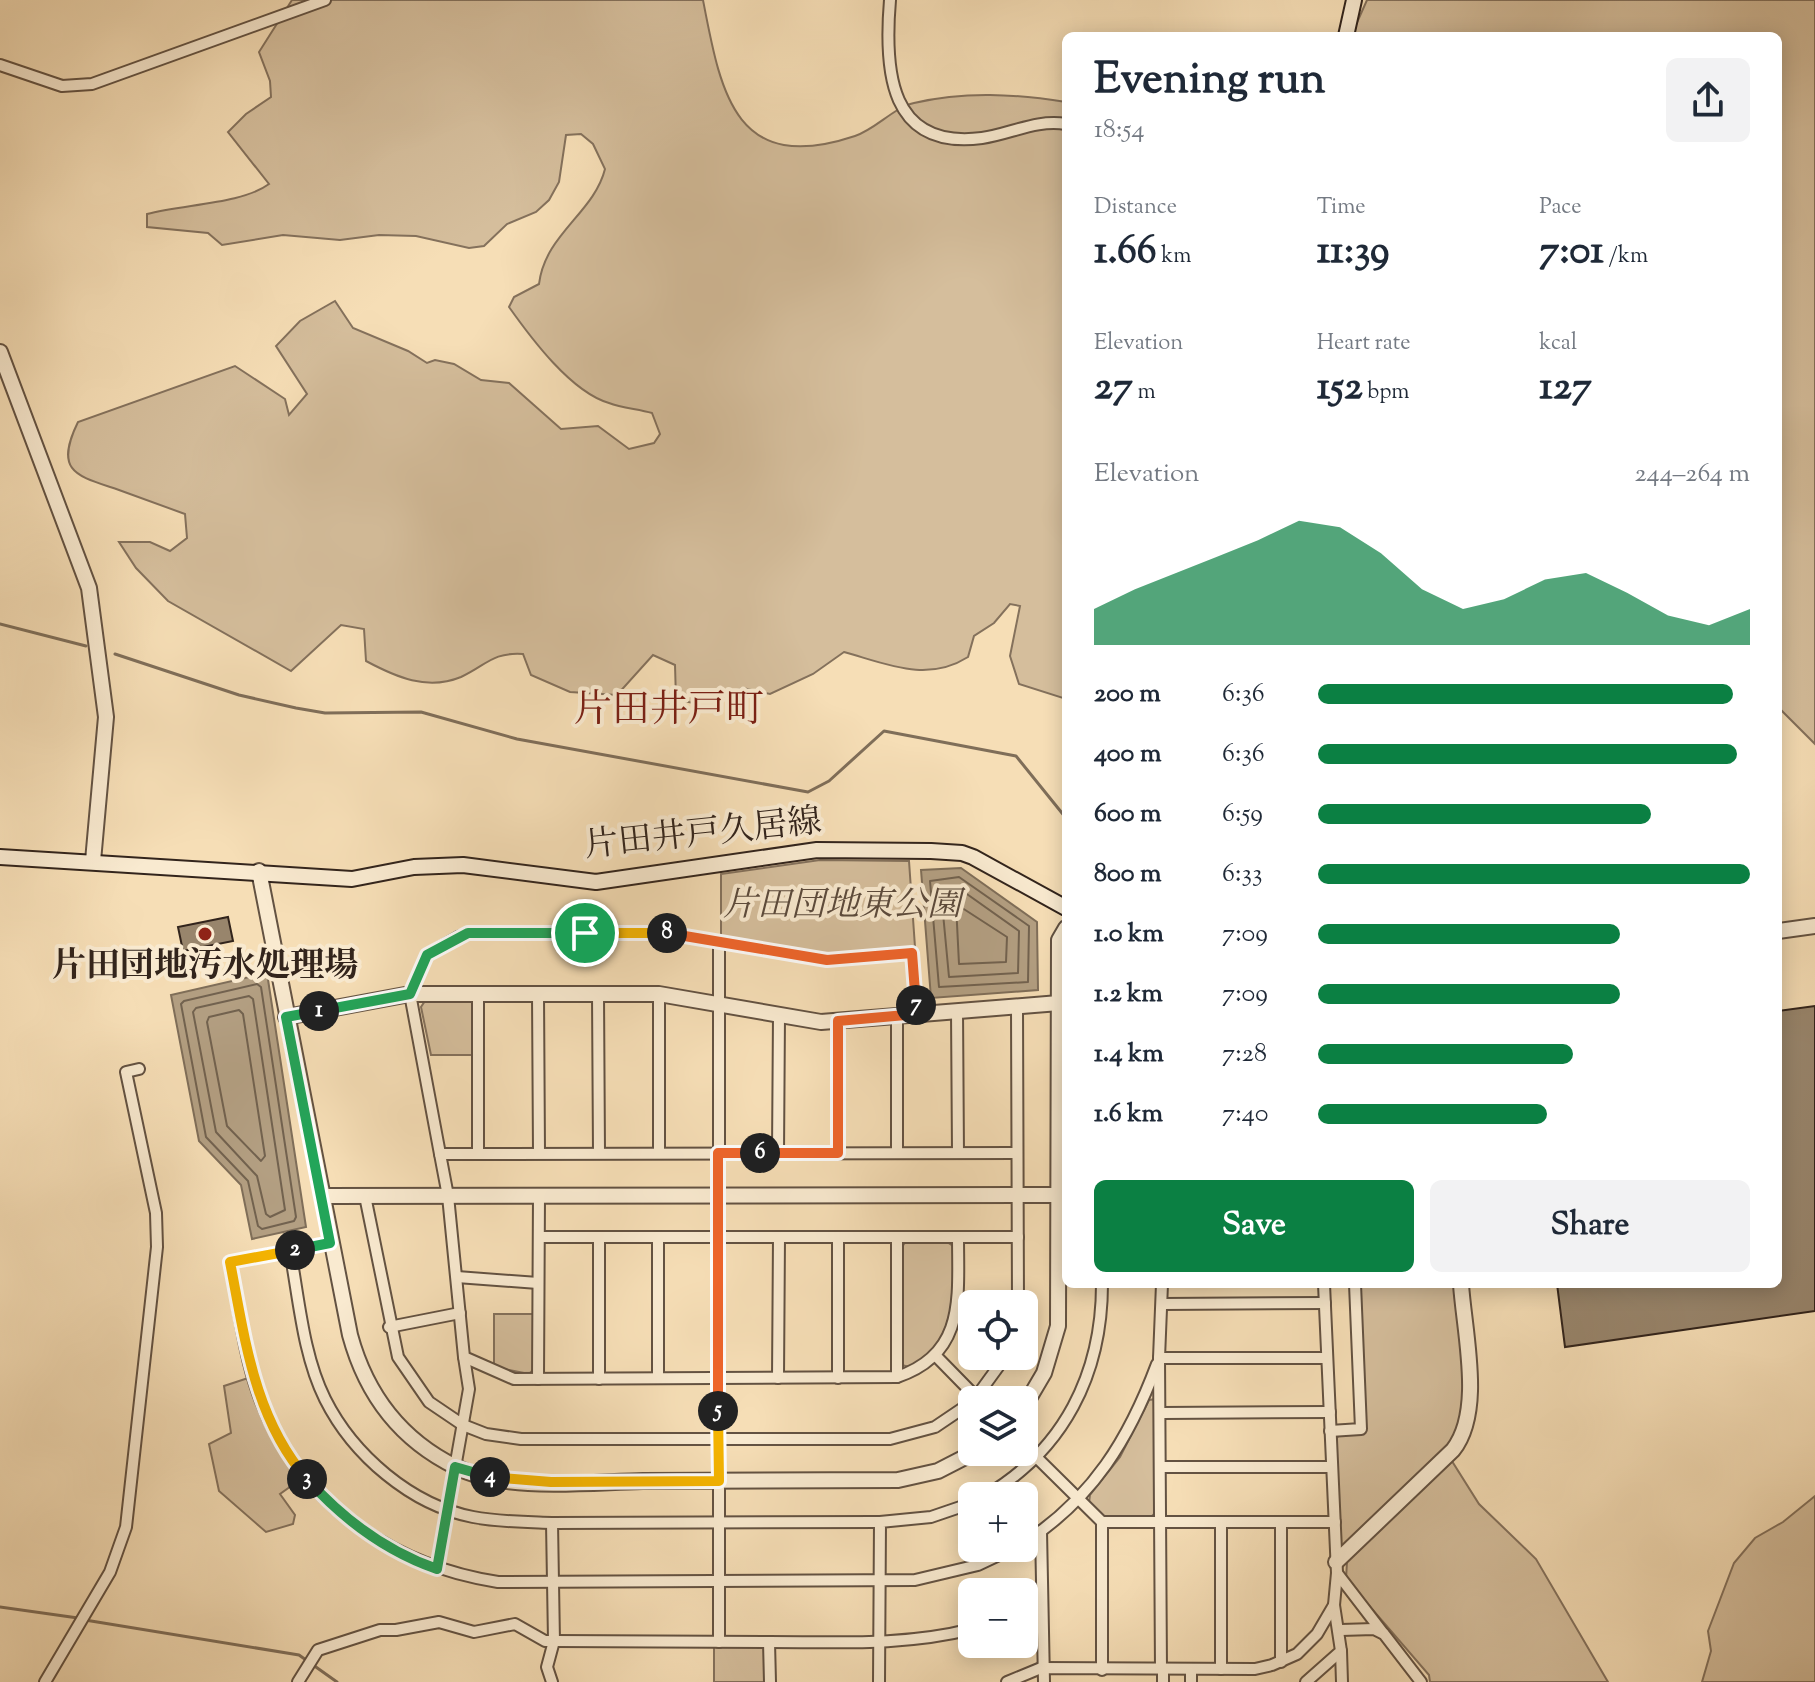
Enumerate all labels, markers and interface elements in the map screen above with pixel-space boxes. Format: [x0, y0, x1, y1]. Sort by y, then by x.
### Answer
text: Evening run [1094, 50, 1326, 113]
button: share [1666, 58, 1750, 142]
text: 18:54 [1094, 112, 1145, 149]
text: Distance [1094, 192, 1177, 224]
text: Time [1317, 192, 1366, 224]
text: Pace [1539, 192, 1581, 224]
text: 1.66 [1094, 224, 1157, 281]
text: 11:39 [1317, 224, 1390, 281]
text: 7:01 [1539, 224, 1604, 281]
text: km [1157, 241, 1192, 273]
text: /km [1604, 241, 1648, 273]
text: Elevation [1094, 328, 1183, 360]
text: Heart rate [1317, 328, 1411, 360]
text: kcal [1539, 328, 1577, 360]
text: 27 [1094, 360, 1133, 417]
text: 152 [1317, 360, 1363, 417]
text: 127 [1539, 360, 1592, 417]
text: m [1133, 377, 1156, 409]
text: bpm [1363, 377, 1410, 409]
text: Elevation [1094, 456, 1199, 493]
text: 244–264 m [1634, 456, 1750, 493]
text: 200 m [1094, 676, 1161, 713]
text: 6:36 [1222, 676, 1265, 713]
district label: 片田井戸町 [574, 685, 764, 739]
text: 400 m [1094, 736, 1161, 773]
text: 6:36 [1222, 736, 1265, 773]
text: 600 m [1094, 796, 1161, 833]
text: 6:59 [1222, 796, 1263, 833]
street label: 片田井戸久居線 [582, 798, 824, 872]
text: 800 m [1094, 856, 1162, 893]
text: 6:33 [1222, 856, 1262, 893]
park label: 片田団地東公園 [723, 882, 966, 931]
pin [551, 899, 619, 967]
icon: arrive [563, 911, 607, 955]
pin: 8 [647, 913, 687, 953]
text: 1.0 km [1094, 916, 1164, 953]
text: 7:09 [1222, 916, 1268, 953]
text: 8 [661, 917, 673, 949]
marker: 片田団地汚水処理場 [196, 925, 214, 943]
place label: 片田団地汚水処理場 [52, 943, 358, 992]
text: 1.2 km [1094, 976, 1163, 1013]
text: 7:09 [1222, 976, 1268, 1013]
pin: 7 [896, 985, 936, 1025]
text: 7 [910, 989, 922, 1021]
pin: 1 [299, 991, 339, 1031]
text: 1 [315, 995, 323, 1027]
text: 1.4 km [1094, 1036, 1164, 1073]
text: 7:28 [1222, 1036, 1267, 1073]
text: 1.6 km [1094, 1096, 1163, 1133]
text: 7:40 [1222, 1096, 1268, 1133]
pin: 6 [740, 1133, 780, 1173]
text: 6 [755, 1137, 765, 1169]
button: Save [1094, 1180, 1414, 1272]
button: Share [1430, 1180, 1750, 1272]
pin: 2 [275, 1230, 315, 1270]
text: 2 [290, 1234, 300, 1266]
map controls [958, 1290, 1038, 1658]
button: locate [958, 1290, 1038, 1370]
button: layers [958, 1386, 1038, 1466]
pin: 5 [698, 1391, 738, 1431]
text: 5 [714, 1395, 722, 1427]
pin: 4 [470, 1457, 510, 1497]
pin: 3 [287, 1459, 327, 1499]
text: 4 [484, 1461, 496, 1493]
text: 3 [303, 1463, 311, 1495]
button: + [958, 1482, 1038, 1562]
button: − [958, 1578, 1038, 1658]

